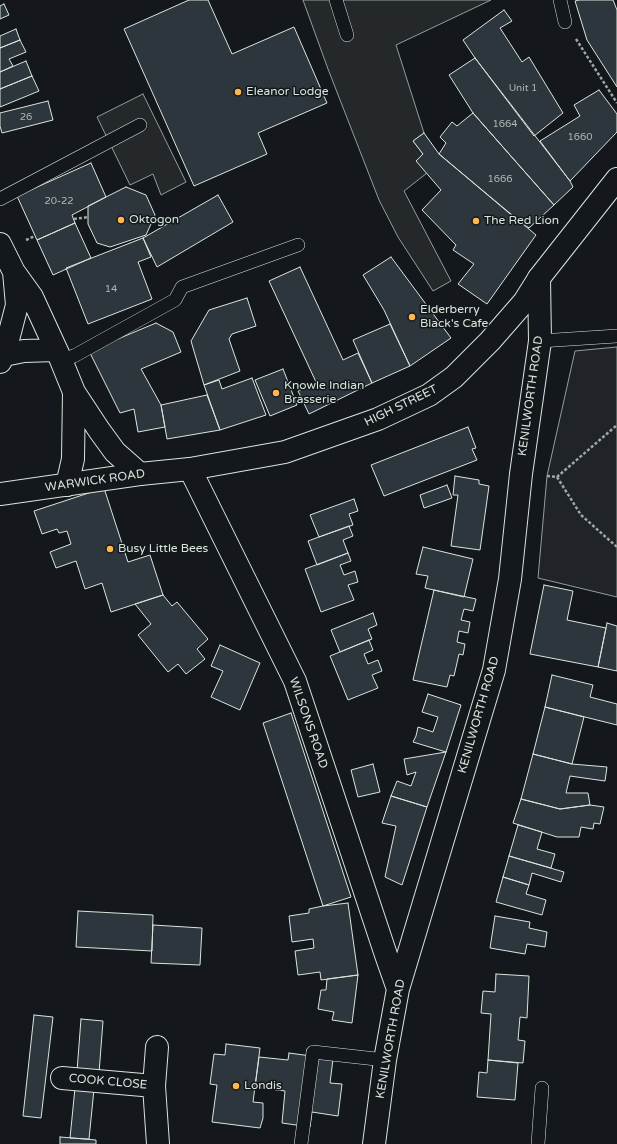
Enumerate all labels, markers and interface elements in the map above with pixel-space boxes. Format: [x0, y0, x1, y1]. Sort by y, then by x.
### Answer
house number: Unit 1 [509, 82, 537, 94]
place label: Eleanor Lodge [246, 85, 329, 99]
marker: Eleanor Lodge [233, 87, 243, 97]
house number: 26 [20, 111, 32, 123]
house number: 1664 [492, 118, 518, 130]
house number: 1660 [567, 131, 593, 143]
house number: 1666 [487, 173, 513, 185]
house number: 20-22 [44, 195, 74, 207]
place label: Oktogon [129, 213, 179, 227]
place label: The Red Lion [484, 214, 559, 228]
marker: Oktogon [116, 215, 126, 225]
marker: The Red Lion [471, 216, 481, 226]
house number: 14 [105, 283, 117, 295]
place label: Elderberry Black's Cafe [420, 303, 488, 331]
marker: Elderberry Black's Cafe [407, 312, 417, 322]
street label: KENILWORTH ROAD [515, 335, 547, 457]
place label: Knowle Indian Brasserie [284, 379, 364, 407]
street label: HIGH STREET [362, 382, 440, 430]
marker: Knowle Indian Brasserie [271, 388, 281, 398]
street label: WARWICK ROAD [44, 467, 146, 495]
place label: Busy Little Bees [118, 542, 208, 556]
marker: Busy Little Bees [105, 544, 115, 554]
street label: KENILWORTH ROAD [455, 655, 503, 775]
street label: WILSONS ROAD [286, 675, 330, 771]
street label: KENILWORTH ROAD [373, 978, 409, 1100]
street label: COOK CLOSE [68, 1071, 148, 1093]
place label: Londis [244, 1079, 282, 1093]
marker: Londis [231, 1081, 241, 1091]

